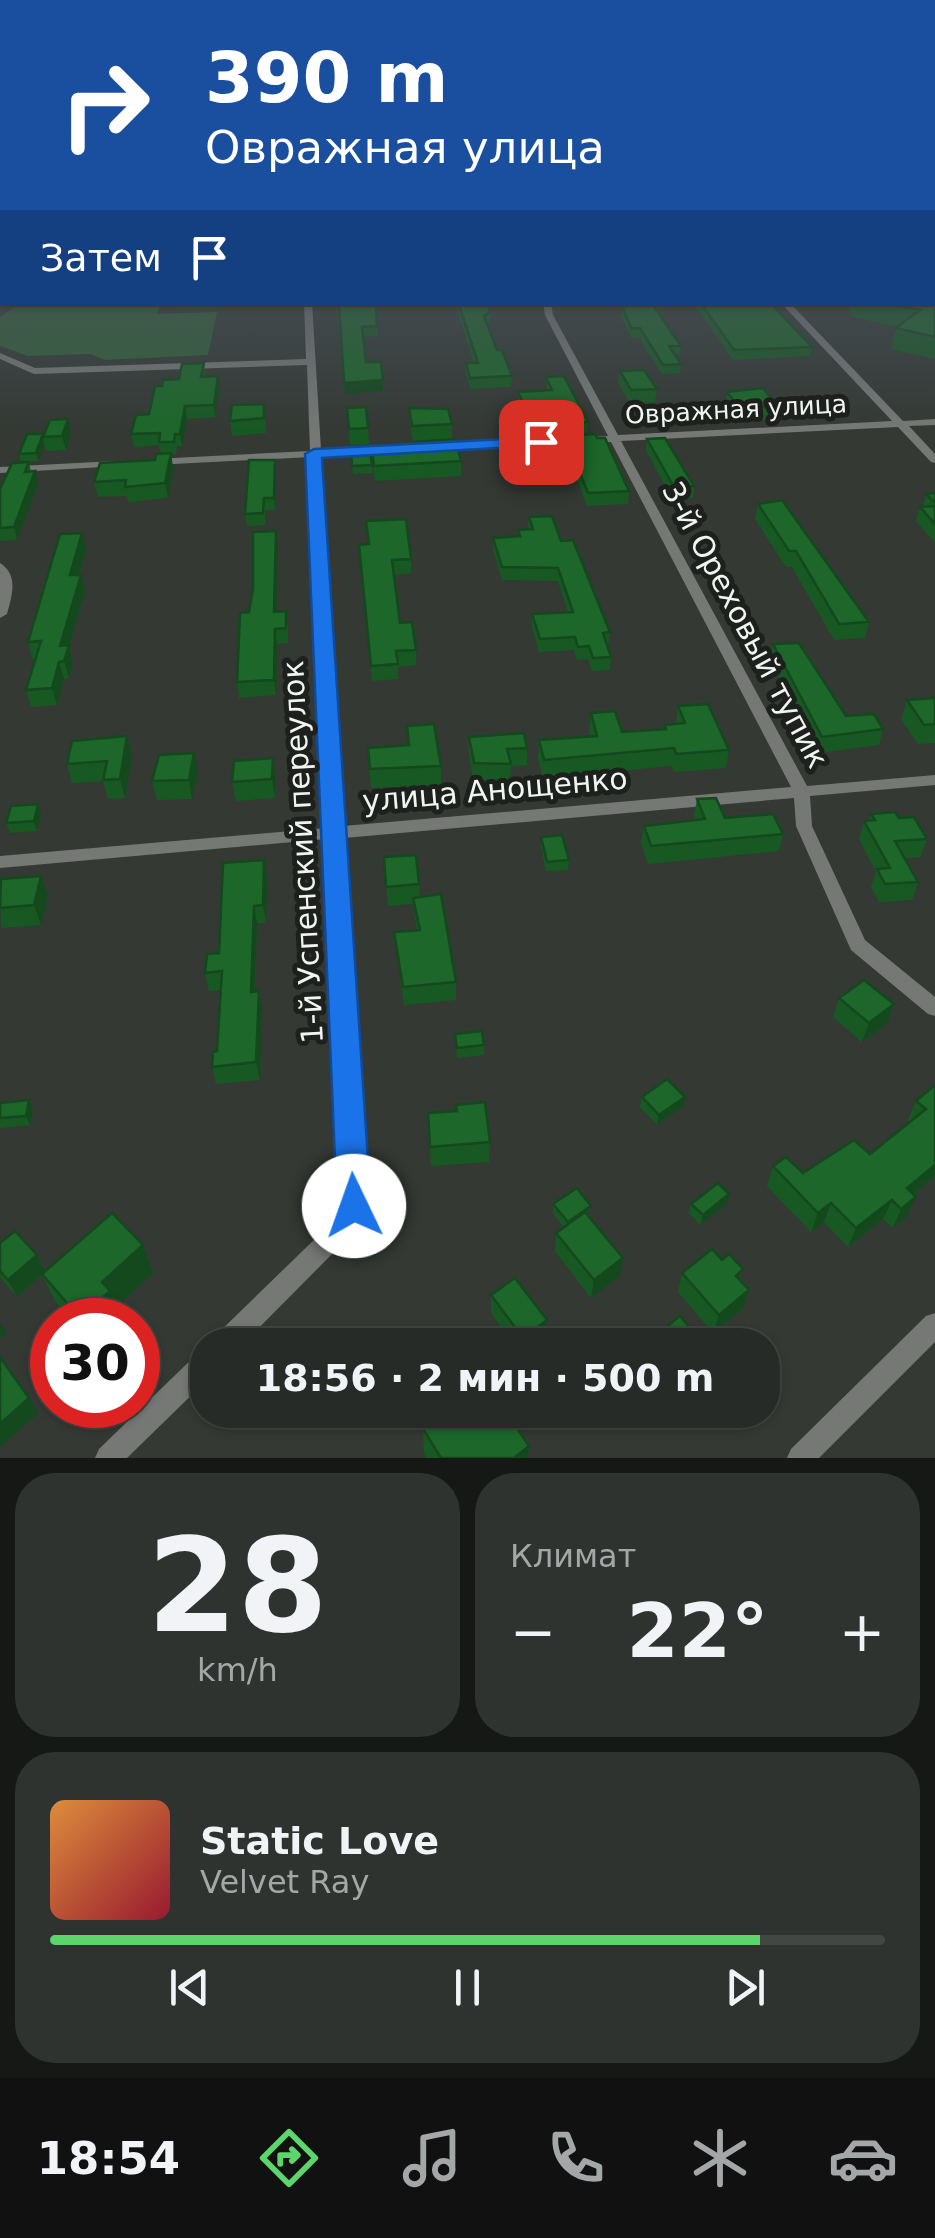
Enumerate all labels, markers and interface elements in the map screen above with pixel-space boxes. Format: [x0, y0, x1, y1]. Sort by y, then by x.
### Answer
text: 390 m [205, 37, 448, 119]
icon: right [40, 40, 170, 170]
text: Овражная улица [205, 121, 605, 174]
icon: arrive [182, 230, 237, 285]
text: Затем [40, 236, 162, 280]
street label: Овражная улица [624, 389, 848, 430]
pin [499, 400, 584, 485]
icon: arrive [514, 415, 569, 470]
street label: 3-й Ореховый тупик [655, 476, 836, 774]
street label: 1-й Успенский переулок [275, 660, 330, 1044]
street label: улица Анощенко [361, 760, 629, 819]
position arrow [302, 1154, 406, 1258]
speed limit sign: 30 [30, 1298, 160, 1428]
text: 18:56 · 2 мин · 500 m [256, 1356, 714, 1400]
text: 28 [147, 1510, 328, 1662]
text: Климат [510, 1537, 636, 1575]
text: 22° [627, 1587, 768, 1675]
text: − [510, 1600, 556, 1664]
text: + [839, 1600, 885, 1664]
text: km/h [197, 1651, 278, 1689]
text: Static Love [200, 1819, 439, 1863]
text: Velvet Ray [200, 1863, 369, 1901]
icon: previous [162, 1960, 217, 2015]
icon: pause [440, 1960, 495, 2015]
icon: next [718, 1960, 773, 2015]
icon: directions [254, 2123, 324, 2193]
icon: music [397, 2123, 467, 2193]
icon: phone [541, 2123, 611, 2193]
icon: climate [685, 2123, 755, 2193]
icon: car [828, 2123, 898, 2193]
text: 18:54 [37, 2132, 180, 2185]

